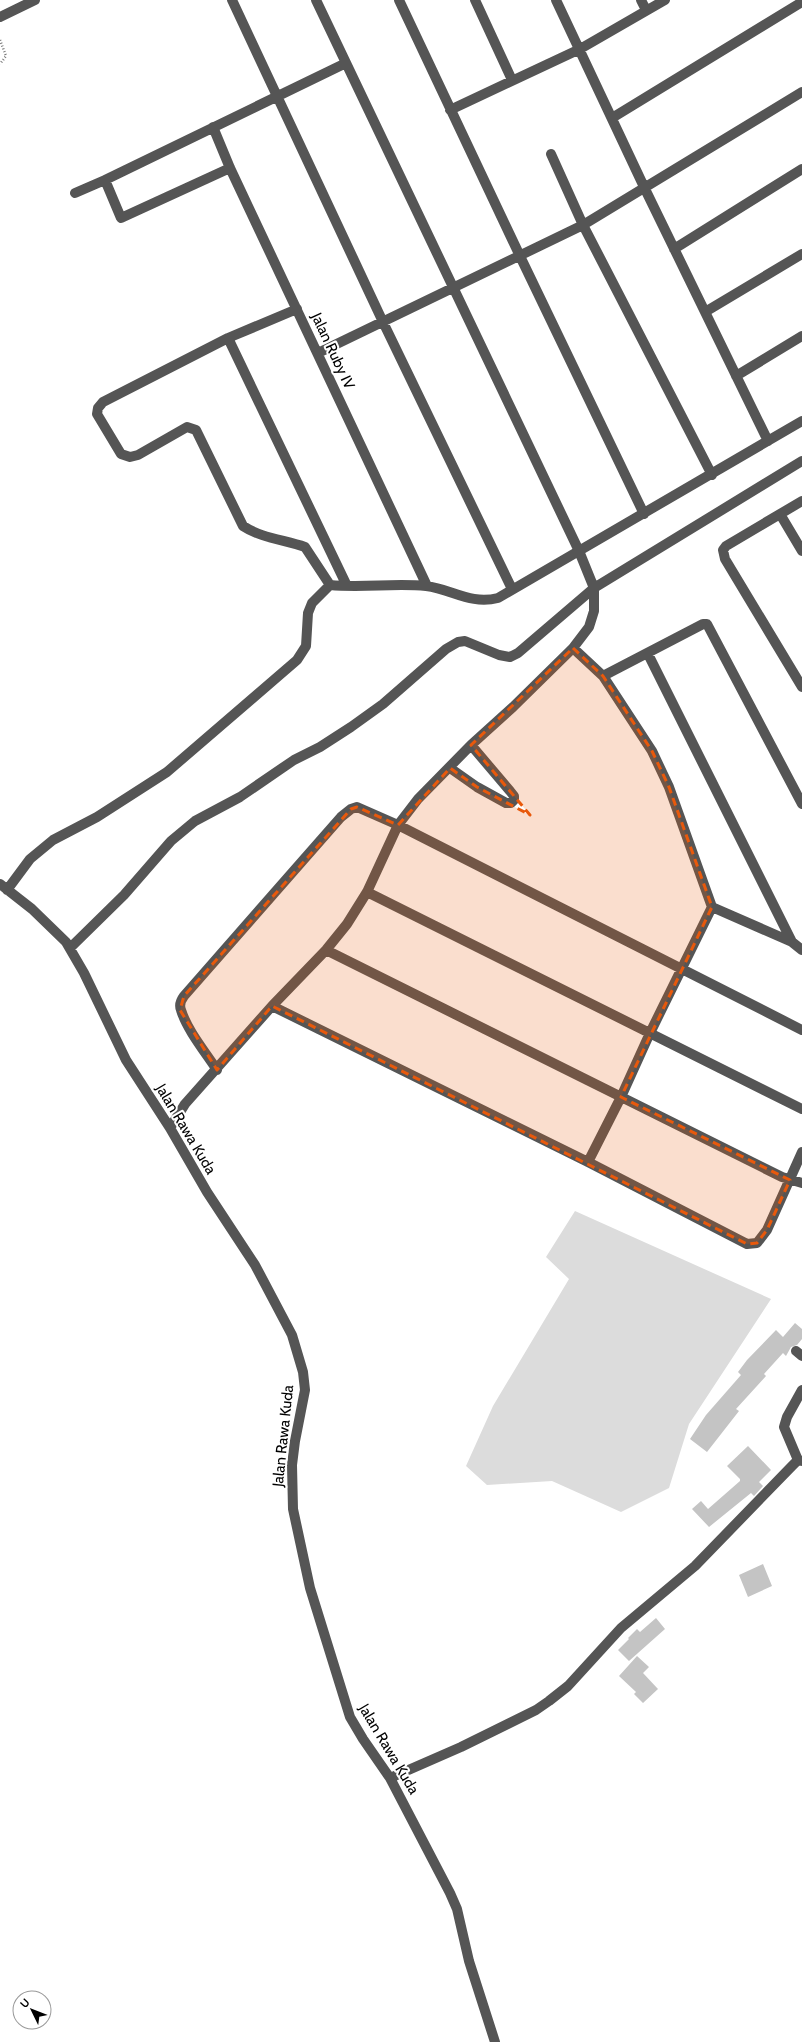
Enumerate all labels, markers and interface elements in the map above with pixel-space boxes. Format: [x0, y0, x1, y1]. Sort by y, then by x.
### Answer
street label: Jalan Ruby IV [307, 309, 359, 393]
street label: Jalan Rawa Kuda [151, 1080, 220, 1178]
street label: Jalan Rawa Kuda [269, 1383, 297, 1489]
street label: Jalan Rawa Kuda [354, 1700, 423, 1798]
north arrow [12, 1990, 52, 2030]
text: U [17, 1995, 33, 2011]

